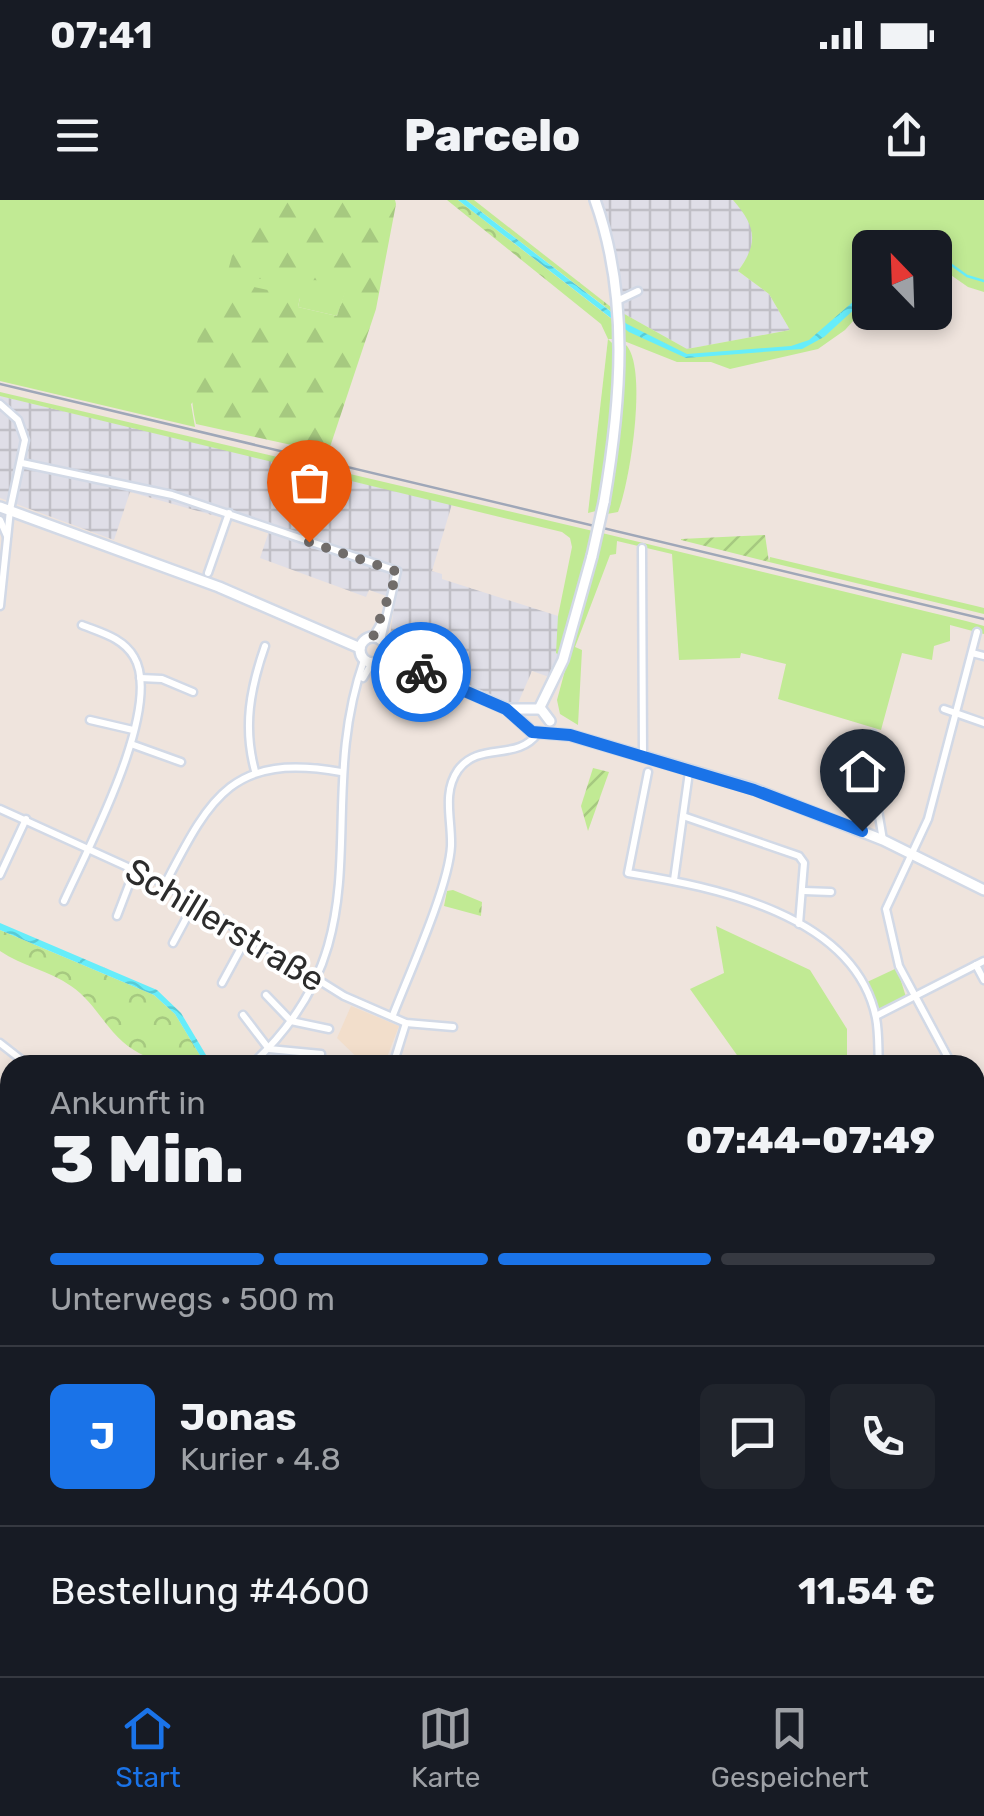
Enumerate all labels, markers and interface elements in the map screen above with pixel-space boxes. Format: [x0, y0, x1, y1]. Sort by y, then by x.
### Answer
text: 07:41 [50, 12, 153, 58]
icon: menu [50, 108, 105, 163]
icon: share [879, 108, 934, 163]
text: Parcelo [404, 109, 580, 162]
north arrow [852, 230, 952, 330]
map controls [852, 230, 952, 330]
pin [267, 440, 352, 543]
icon: bag [282, 455, 337, 510]
courier [371, 622, 471, 722]
icon: bike [394, 645, 449, 700]
pin [820, 729, 905, 832]
icon: home [835, 744, 890, 799]
street label: Schillerstraße [118, 849, 332, 1001]
text: Ankunft in [50, 1084, 206, 1122]
text: 07:44–07:49 [686, 1117, 935, 1163]
text: 3 Min. [50, 1121, 244, 1198]
text: Unterwegs · 500 m [50, 1280, 335, 1318]
button: chat [700, 1384, 805, 1489]
button: phone [830, 1384, 935, 1489]
text: Jonas [180, 1394, 297, 1440]
text: J [90, 1413, 115, 1459]
text: Kurier · 4.8 [180, 1440, 341, 1478]
text: Bestellung #4600 [50, 1568, 370, 1614]
text: 11.54 € [798, 1568, 935, 1614]
tab: Start [115, 1701, 181, 1794]
tab: Karte [411, 1701, 480, 1794]
tab: Gespeichert [711, 1701, 869, 1794]

